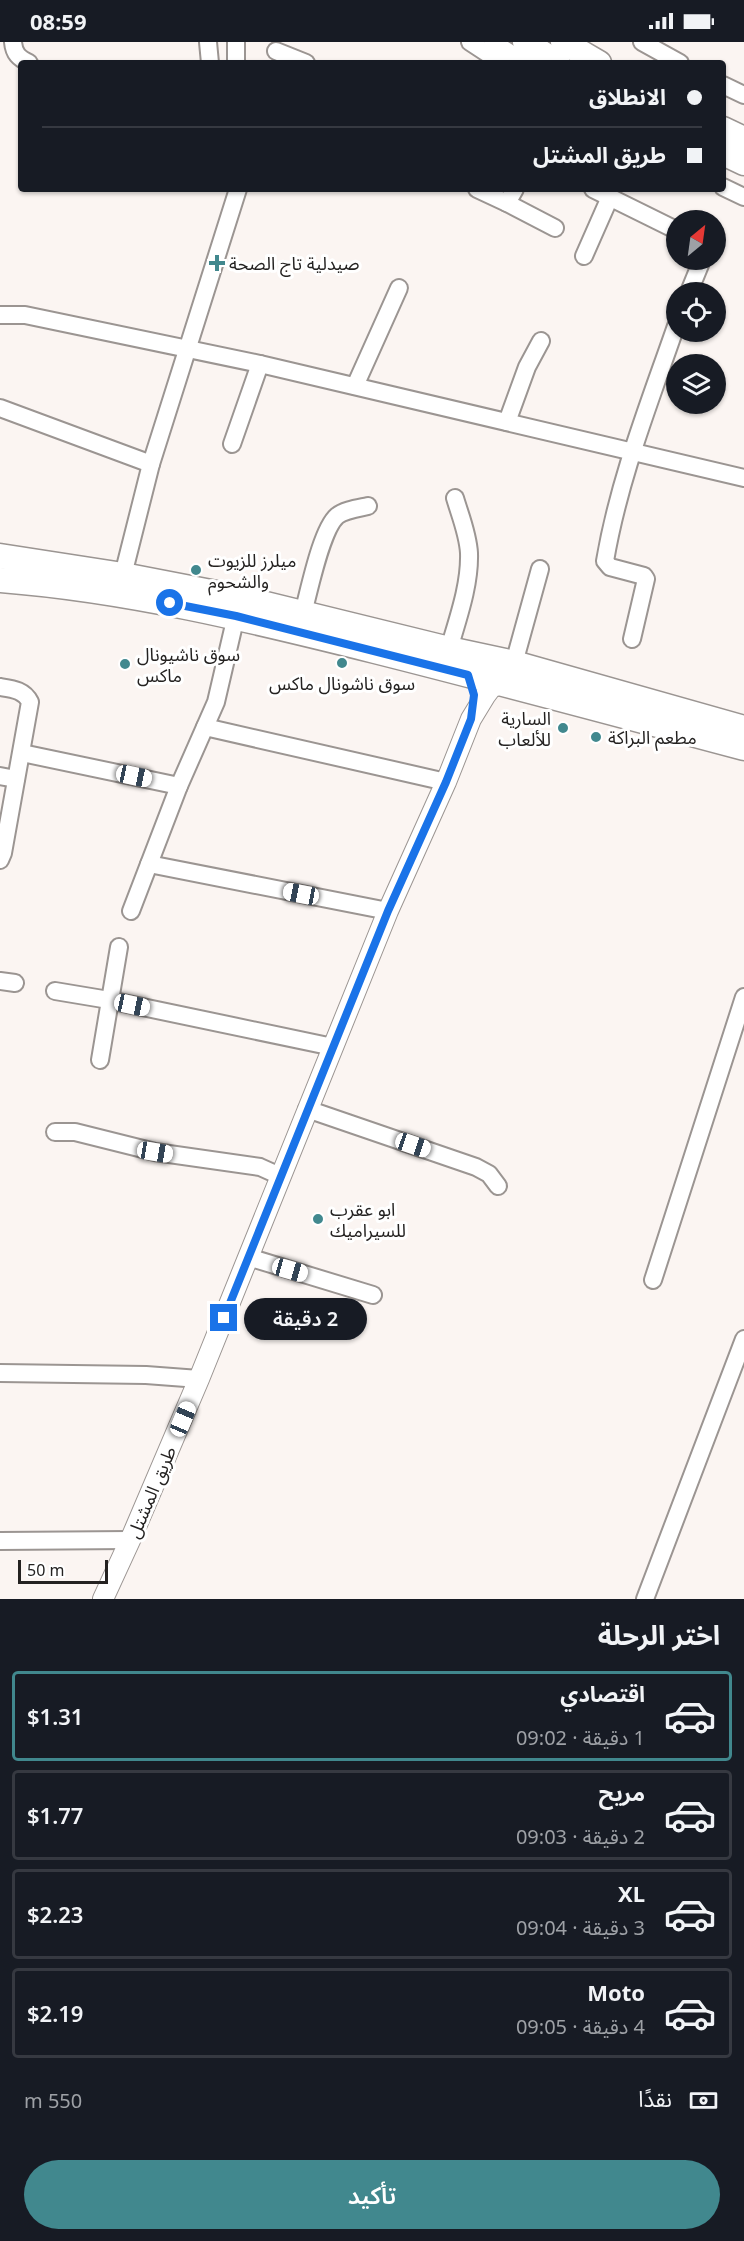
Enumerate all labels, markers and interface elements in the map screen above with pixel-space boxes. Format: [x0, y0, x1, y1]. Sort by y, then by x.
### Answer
text: 08:59 [30, 6, 87, 36]
text: الانطلاق [589, 81, 666, 111]
text: طريق المشتل [533, 139, 666, 169]
north arrow [666, 210, 726, 270]
map controls [666, 210, 726, 414]
place label: صيدلية تاج الصحة [229, 251, 359, 277]
marker: صيدلية تاج الصحة [210, 256, 224, 270]
button: locate [666, 282, 726, 342]
button: layers [666, 354, 726, 414]
place label: ميلرز للزيوت والشحوم [208, 548, 296, 596]
marker: ميلرز للزيوت والشحوم [189, 563, 203, 577]
route start [156, 589, 183, 616]
place label: سوق ناشيونال ماكس [137, 642, 240, 687]
marker: سوق ناشونال ماكس [335, 656, 349, 670]
marker: سوق ناشيونال ماكس [118, 657, 132, 671]
place label: سوق ناشونال ماكس [269, 671, 415, 695]
place label: السارية للألعاب [498, 706, 551, 751]
marker: السارية للألعاب [556, 721, 570, 735]
place label: مطعم البراكة [608, 725, 697, 751]
marker: مطعم البراكة [589, 730, 603, 744]
car [115, 763, 153, 789]
car [282, 882, 320, 906]
car [113, 992, 151, 1018]
car [393, 1131, 433, 1159]
car [136, 1140, 174, 1164]
place label: ابو عقرب للسيراميك [330, 1197, 406, 1242]
marker: ابو عقرب للسيراميك [311, 1212, 325, 1226]
car [270, 1256, 310, 1284]
callout: 2 دقيقة [245, 1297, 368, 1339]
route end [210, 1304, 237, 1331]
text: 2 دقيقة [273, 1305, 338, 1332]
car [168, 1399, 198, 1439]
street label: طريق المشتل [121, 1442, 181, 1542]
scale bar [18, 1557, 108, 1584]
text: 50 m [27, 1559, 64, 1581]
text: اختر الرحلة [598, 1616, 720, 1653]
text: اقتصادي [560, 1678, 645, 1708]
icon: car [663, 1689, 717, 1743]
text: $1.31 [27, 1701, 83, 1731]
text: 1 دقيقة · 09:02 [516, 1724, 645, 1751]
text: مريح [599, 1777, 645, 1807]
icon: car [663, 1788, 717, 1842]
text: $1.77 [27, 1800, 83, 1830]
text: 2 دقيقة · 09:03 [516, 1823, 645, 1850]
text: XL [618, 1878, 645, 1908]
icon: car [663, 1887, 717, 1941]
text: $2.23 [27, 1899, 83, 1929]
text: 3 دقيقة · 09:04 [516, 1914, 645, 1941]
text: Moto [587, 1977, 645, 2007]
icon: car [663, 1986, 717, 2040]
text: $2.19 [27, 1998, 83, 2028]
text: 4 دقيقة · 09:05 [516, 2013, 645, 2040]
text: نقدًا [638, 2083, 672, 2113]
icon: cash [687, 2084, 720, 2117]
text: 550 m [24, 2087, 82, 2114]
button: تأكيد [24, 2160, 720, 2229]

